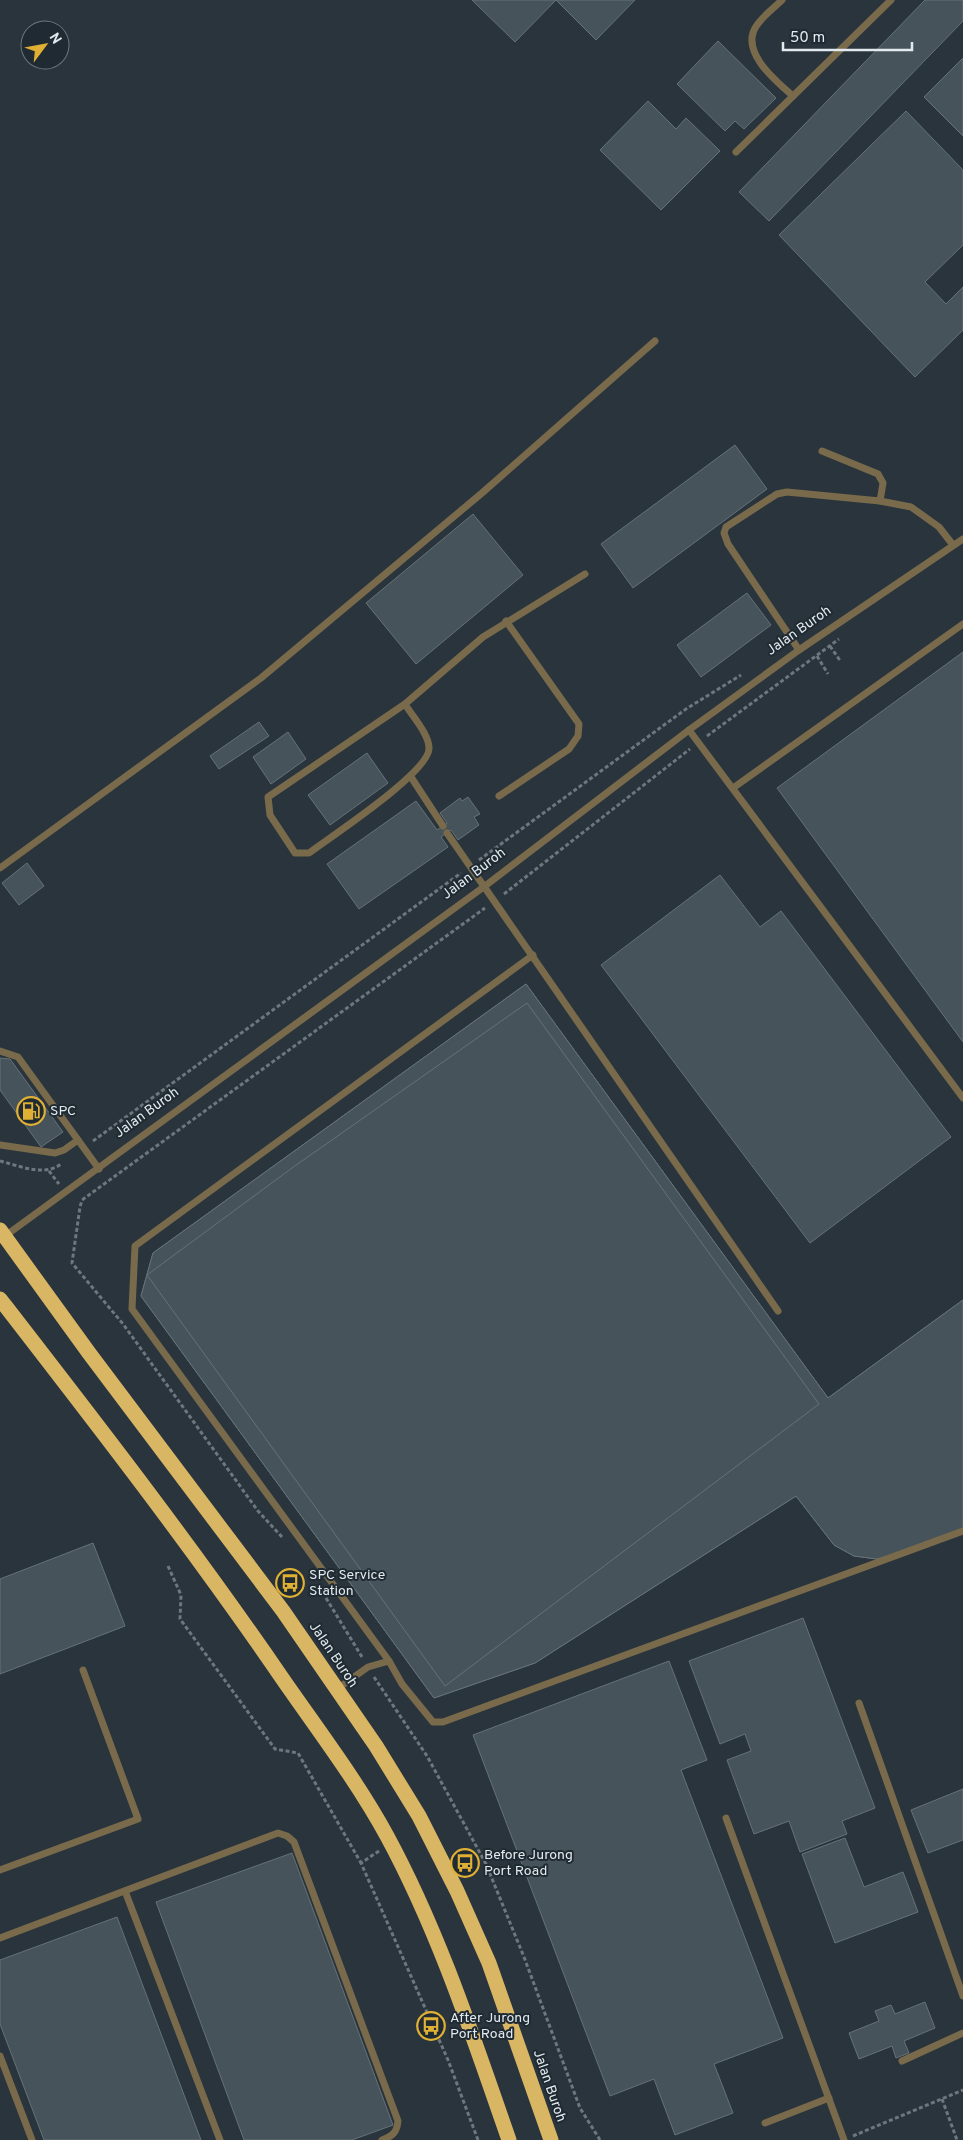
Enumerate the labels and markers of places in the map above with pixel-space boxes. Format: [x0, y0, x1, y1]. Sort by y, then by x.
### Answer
fuel station icon: SPC [16, 1096, 46, 1126]
place label: SPC [50, 1103, 76, 1120]
place label: SPC Service Station [309, 1567, 385, 1600]
bus stop icon: SPC Service Station [275, 1568, 305, 1598]
place label: Before Jurong Port Road [484, 1847, 573, 1880]
bus stop icon: Before Jurong Port Road [450, 1848, 480, 1878]
place label: After Jurong Port Road [450, 2010, 530, 2043]
bus stop icon: After Jurong Port Road [416, 2011, 446, 2041]

